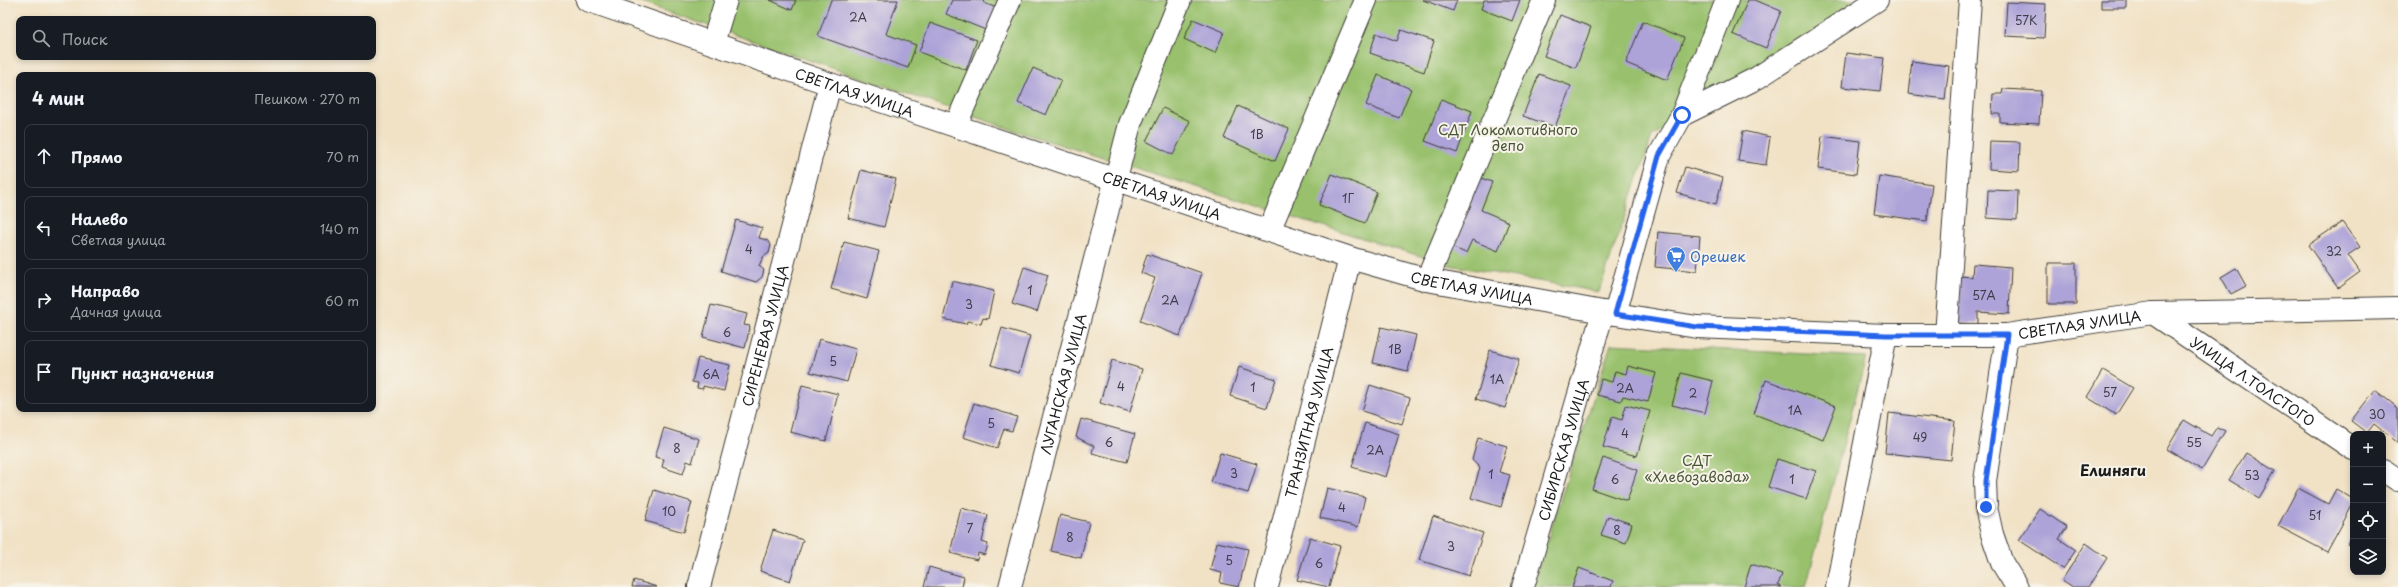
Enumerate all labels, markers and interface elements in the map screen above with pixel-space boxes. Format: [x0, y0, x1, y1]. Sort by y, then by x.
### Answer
house number: 2А [849, 8, 867, 26]
house number: 57К [2015, 11, 2037, 29]
search box [16, 16, 376, 60]
icon: search [30, 27, 52, 49]
text: Поиск [62, 27, 108, 50]
street label: СВЕТЛАЯ УЛИЦА [792, 62, 917, 122]
text: 4 мин [32, 85, 85, 111]
text: Пешком · 270 m [254, 89, 360, 108]
route start [1673, 106, 1691, 124]
park label: СДТ Локомотивного депо [1438, 119, 1578, 156]
house number: 1В [1250, 125, 1264, 143]
icon: ahead [33, 145, 55, 167]
text: Прямо [71, 145, 122, 168]
text: 70 m [326, 147, 359, 166]
street label: СВЕТЛАЯ УЛИЦА [1100, 165, 1224, 225]
house number: 1Г [1342, 189, 1354, 207]
text: Налево [71, 207, 128, 230]
icon: left [33, 217, 55, 239]
text: 140 m [320, 219, 359, 238]
text: Светлая улица [71, 230, 166, 249]
house number: 4 [745, 240, 753, 258]
house number: 32 [2326, 242, 2342, 260]
supermarket icon: Орешек [1665, 245, 1687, 273]
place label: Орешек [1690, 246, 1746, 267]
street label: СИРЕНЕВАЯ УЛИЦА [736, 262, 793, 409]
street label: СВЕТЛАЯ УЛИЦА [1408, 265, 1535, 310]
text: Направо [71, 279, 140, 302]
house number: 1 [1027, 281, 1033, 299]
house number: 57А [1972, 286, 1996, 304]
icon: right [33, 289, 55, 311]
text: 60 m [325, 291, 359, 310]
house number: 2А [1161, 291, 1179, 309]
house number: 3 [965, 295, 973, 313]
text: Дачная улица [71, 302, 162, 321]
street label: СВЕТЛАЯ УЛИЦА [2016, 304, 2143, 344]
street label: ЛУГАНСКАЯ УЛИЦА [1034, 311, 1091, 456]
house number: 6 [723, 323, 731, 341]
street label: УЛИЦА Л.ТОЛСТОГО [2186, 331, 2320, 431]
house number: 1В [1388, 340, 1402, 358]
street label: ТРАНЗИТНАЯ УЛИЦА [1279, 344, 1338, 500]
house number: 5 [829, 352, 837, 370]
icon: arrive [33, 361, 55, 383]
text: Пункт назначения [71, 361, 214, 384]
house number: 6А [702, 365, 720, 383]
house number: 1А [1490, 370, 1504, 388]
street label: СИБИРСКАЯ УЛИЦА [1532, 376, 1594, 523]
house number: 4 [1117, 377, 1125, 395]
house number: 1 [1250, 378, 1256, 396]
house number: 2А [1616, 379, 1634, 397]
house number: 57 [2103, 383, 2117, 401]
house number: 2 [1689, 384, 1697, 402]
house number: 1А [1788, 401, 1802, 419]
house number: 30 [2369, 405, 2386, 423]
house number: 5 [987, 414, 995, 432]
house number: 4 [1621, 424, 1629, 442]
house number: 49 [1913, 428, 1927, 446]
map controls [2350, 431, 2386, 575]
button: + [2350, 431, 2386, 467]
house number: 6 [1105, 433, 1113, 451]
house number: 55 [2186, 433, 2202, 451]
house number: 8 [673, 439, 681, 457]
house number: 2А [1366, 441, 1384, 459]
park label: СДТ «Хлебозавода» [1645, 450, 1750, 487]
district label: Елшняги [2080, 458, 2146, 481]
house number: 3 [1230, 464, 1238, 482]
house number: 1 [1488, 465, 1494, 483]
house number: 53 [2244, 466, 2260, 484]
button: − [2350, 467, 2386, 503]
house number: 6 [1611, 470, 1619, 488]
house number: 1 [1789, 470, 1795, 488]
house number: 4 [1338, 498, 1346, 516]
route end [1977, 498, 1995, 516]
house number: 10 [662, 502, 676, 520]
button: locate [2350, 503, 2386, 539]
house number: 51 [2309, 506, 2321, 524]
house number: 7 [967, 519, 974, 537]
house number: 8 [1613, 521, 1621, 539]
house number: 8 [1066, 528, 1074, 546]
house number: 3 [1447, 537, 1455, 555]
button: layers [2350, 539, 2386, 575]
house number: 5 [1225, 551, 1233, 569]
house number: 6 [1315, 554, 1323, 572]

